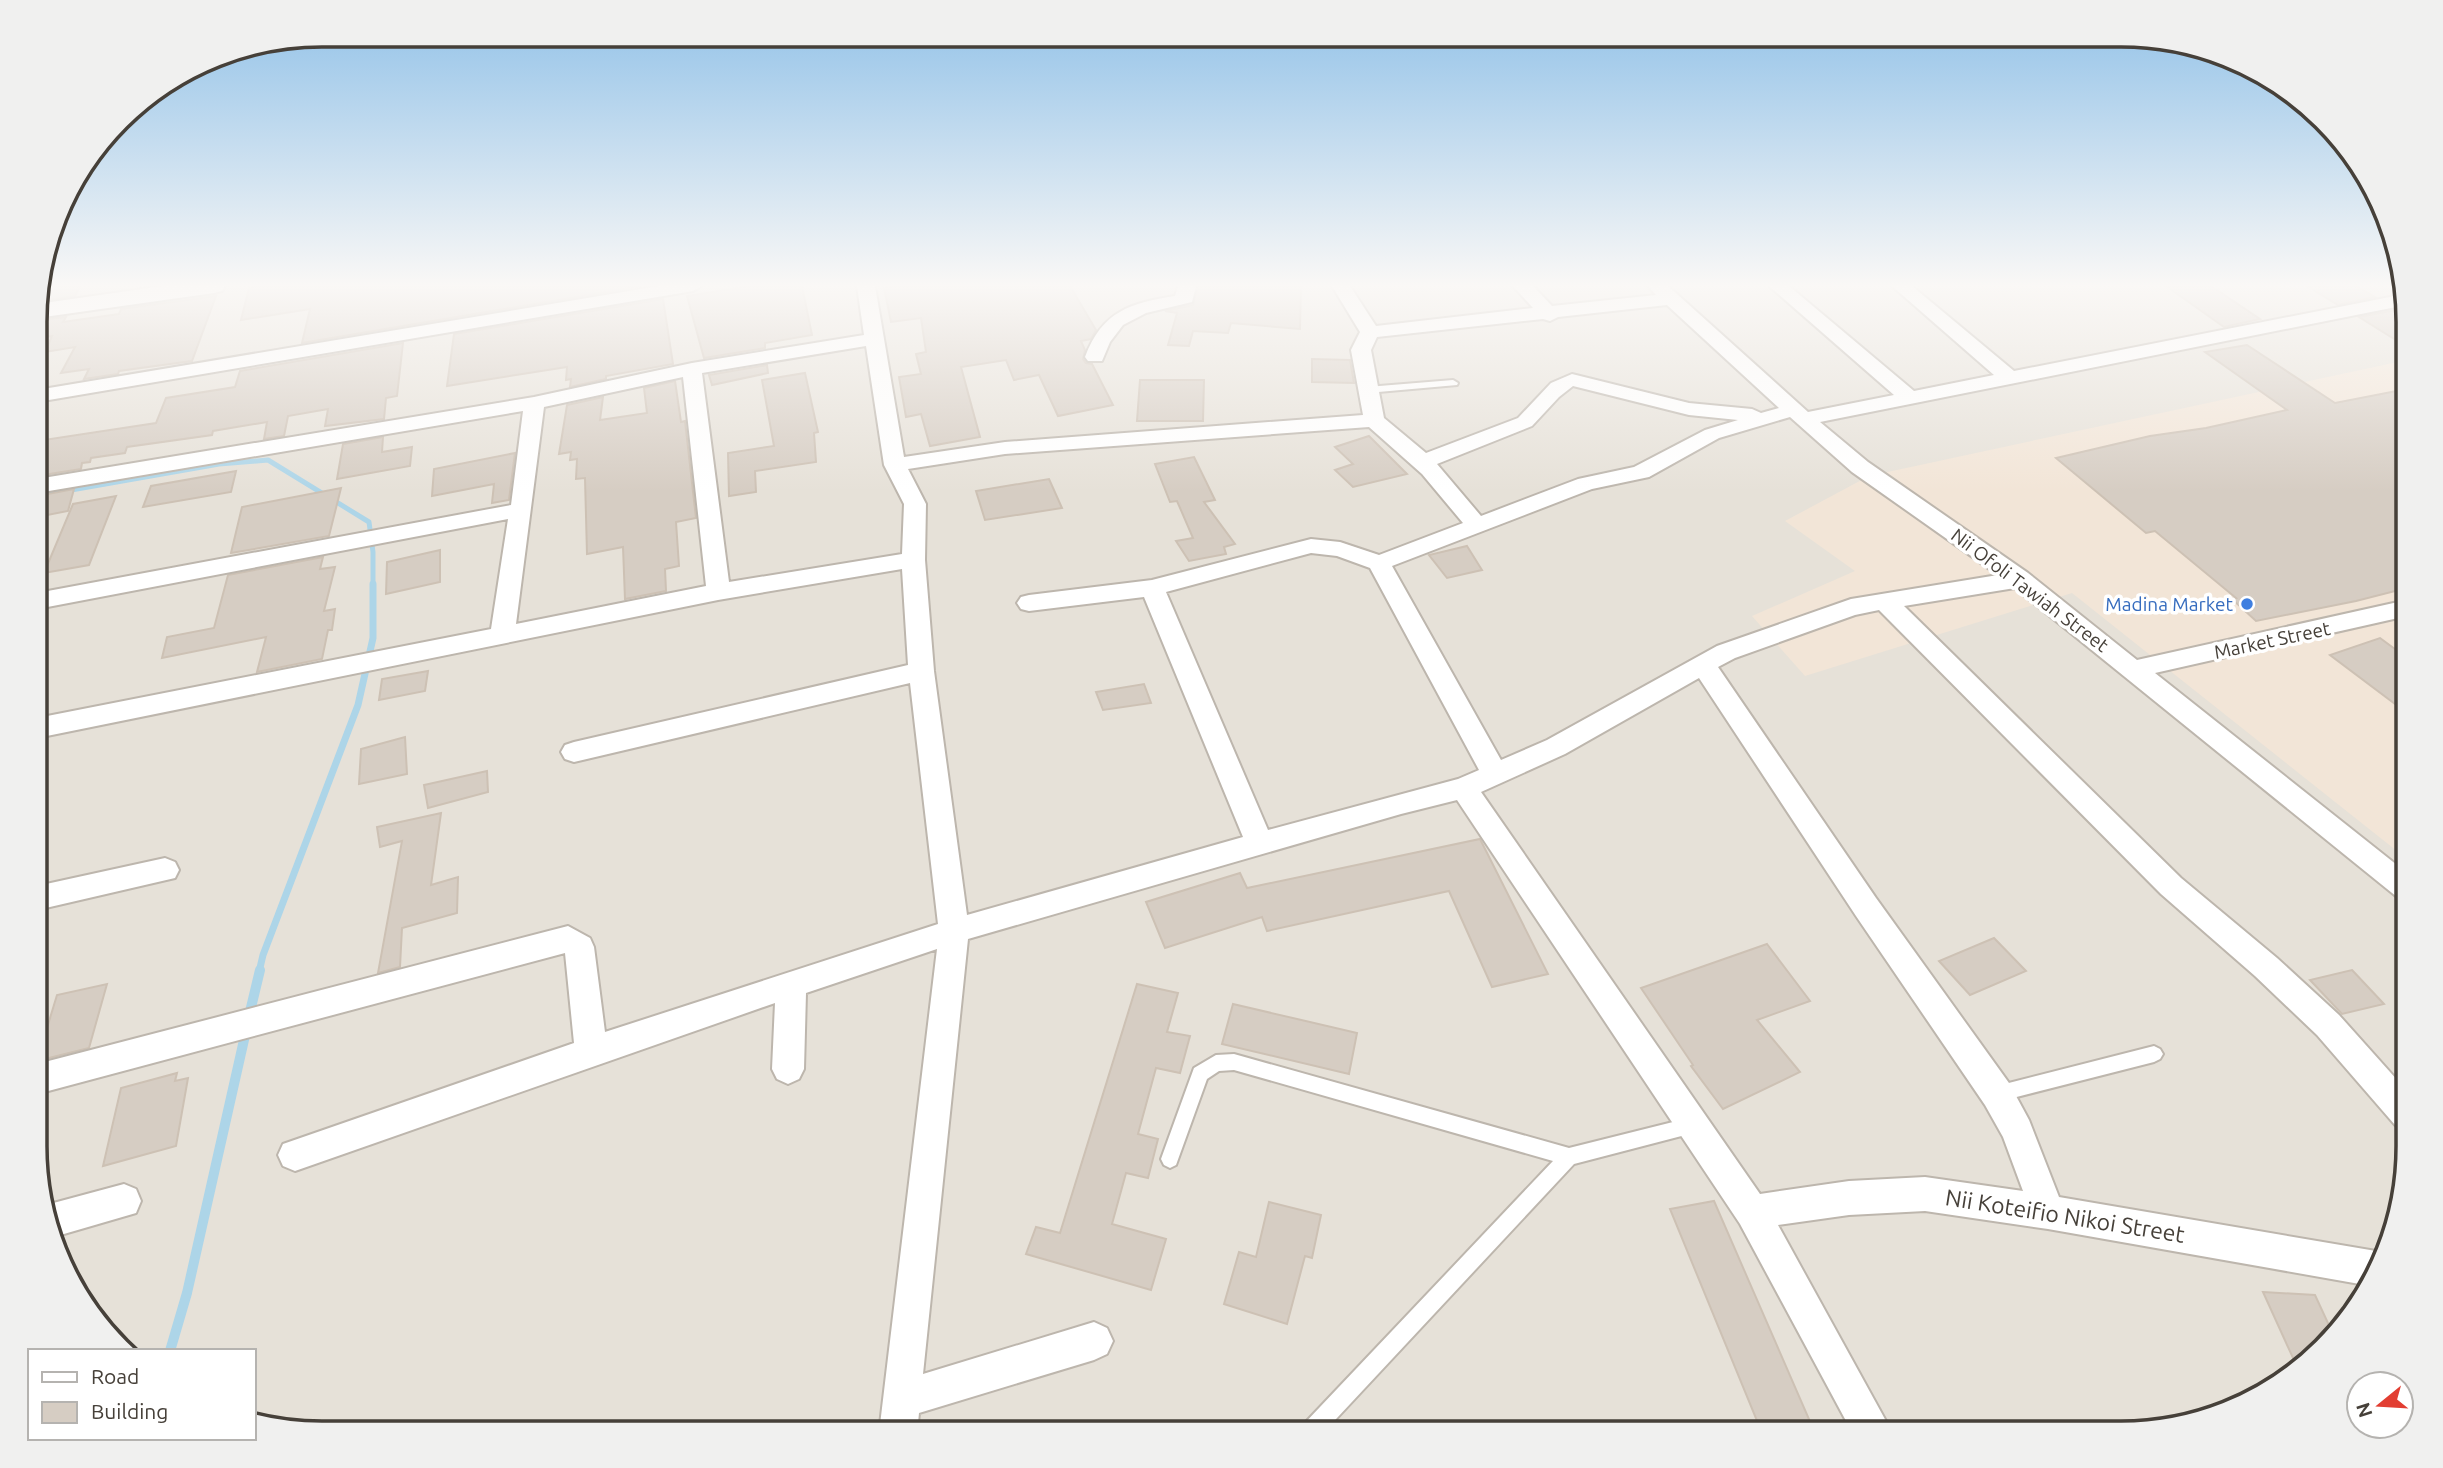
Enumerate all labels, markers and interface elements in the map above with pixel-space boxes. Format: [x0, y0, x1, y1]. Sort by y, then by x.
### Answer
street label: Nii Ofoli Tawiah Street [1947, 524, 2113, 657]
place label: Madina Market [2105, 593, 2234, 615]
marker: Madina Market [2239, 596, 2255, 612]
street label: Market Street [2212, 617, 2333, 663]
street label: Nii Koteifio Nikoi Street [1944, 1184, 2187, 1247]
legend [28, 1349, 256, 1440]
text: Road [91, 1364, 139, 1388]
north arrow [2345, 1370, 2415, 1440]
text: Building [91, 1399, 168, 1423]
text: N [2351, 1400, 2376, 1420]

